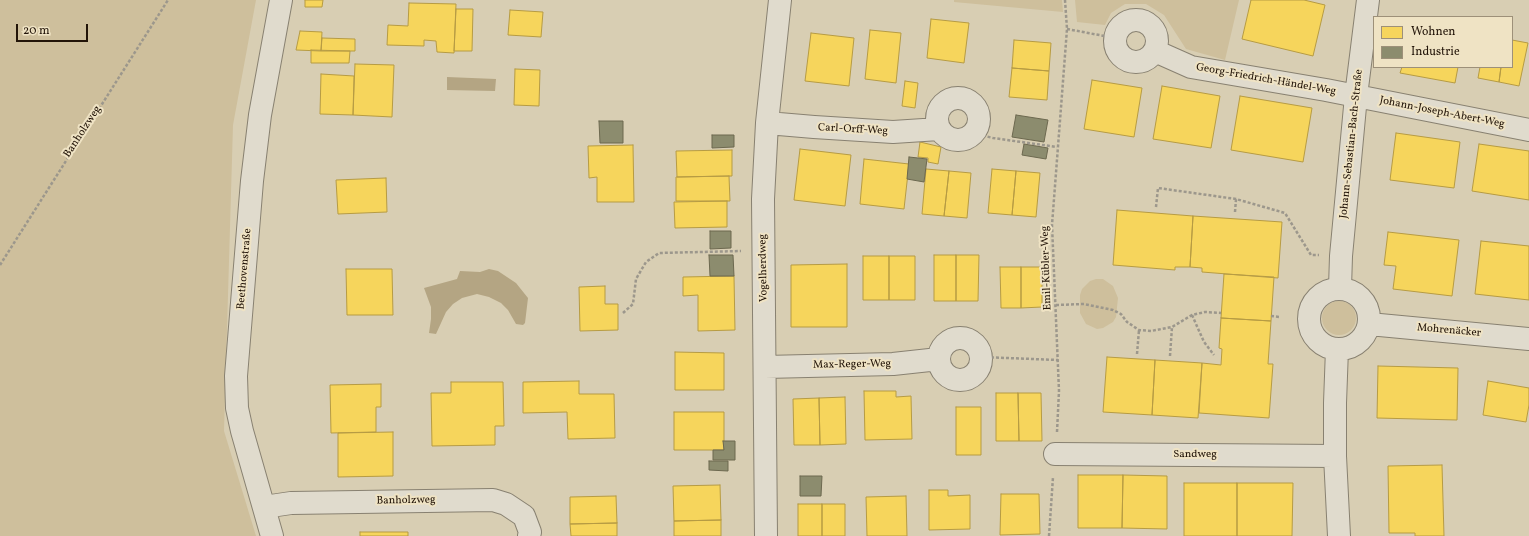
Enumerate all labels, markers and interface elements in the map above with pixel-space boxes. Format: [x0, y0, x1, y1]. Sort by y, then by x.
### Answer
scale bar [18, 16, 90, 42]
legend [1373, 16, 1513, 68]
text: 20 m [23, 23, 50, 39]
text: Wohnen [1411, 24, 1456, 40]
text: Industrie [1411, 44, 1460, 60]
street label: Georg-Friedrich-Händel-Weg [1195, 61, 1337, 99]
street label: Johann-Sebastian-Bach-Straße [1338, 69, 1366, 219]
street label: Johann-Joseph-Abert-Weg [1378, 94, 1506, 132]
street label: Banholzweg [61, 104, 105, 160]
street label: Carl-Orff-Weg [818, 122, 888, 138]
street label: Emil-Kübler-Weg [1039, 225, 1055, 311]
street label: Beethovenstraße [235, 228, 255, 310]
street label: Vogelherdweg [757, 234, 771, 302]
street label: Mohrenäcker [1416, 322, 1482, 340]
street label: Max-Reger-Weg [813, 358, 891, 372]
street label: Sandweg [1173, 448, 1217, 462]
street label: Banholzweg [376, 494, 436, 508]

